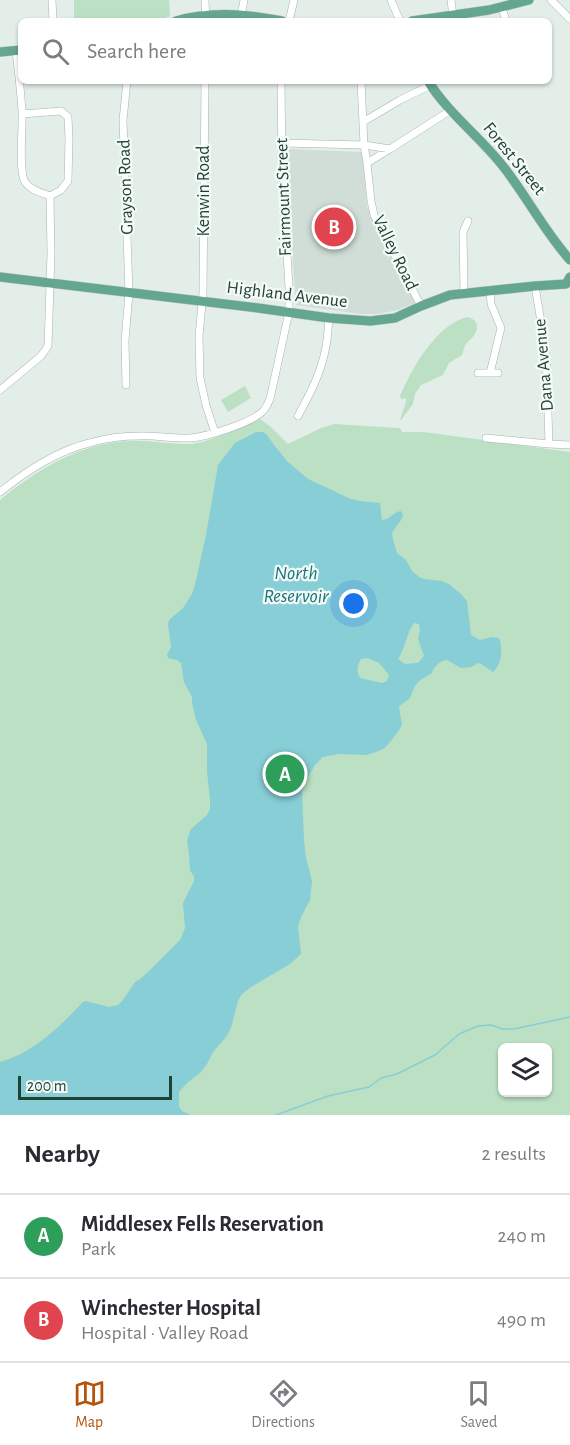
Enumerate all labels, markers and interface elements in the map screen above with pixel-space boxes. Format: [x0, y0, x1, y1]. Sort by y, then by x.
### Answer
search box [18, 18, 552, 84]
icon: search [39, 35, 72, 68]
text: Search here [87, 40, 186, 62]
street label: Forest Street [479, 119, 549, 199]
street label: Fairmount Street [273, 137, 295, 256]
street label: Grayson Road [115, 139, 137, 235]
street label: Kenwin Road [195, 145, 213, 237]
pin: B [314, 204, 354, 250]
street label: Valley Road [369, 213, 421, 293]
street label: Highland Avenue [226, 279, 348, 311]
street label: Dana Avenue [531, 318, 557, 412]
water label: North Reservoir [263, 563, 329, 606]
your location [339, 589, 368, 618]
pin: A [266, 752, 304, 796]
map controls [498, 1043, 552, 1097]
button: layers [498, 1043, 552, 1097]
scale bar [18, 1073, 172, 1100]
text: 200 m [27, 1078, 67, 1094]
text: Nearby [24, 1141, 100, 1167]
text: 2 results [482, 1144, 546, 1164]
text: Middlesex Fells Reservation [81, 1213, 324, 1235]
text: A [38, 1226, 50, 1246]
text: 240 m [497, 1226, 546, 1246]
text: Park [81, 1239, 116, 1259]
text: Winchester Hospital [81, 1297, 261, 1319]
text: B [38, 1310, 49, 1330]
text: 490 m [497, 1310, 546, 1330]
text: Hospital · Valley Road [81, 1323, 248, 1343]
tab: Map [73, 1377, 106, 1432]
tab: Directions [251, 1377, 315, 1432]
tab: Saved [461, 1377, 497, 1432]

